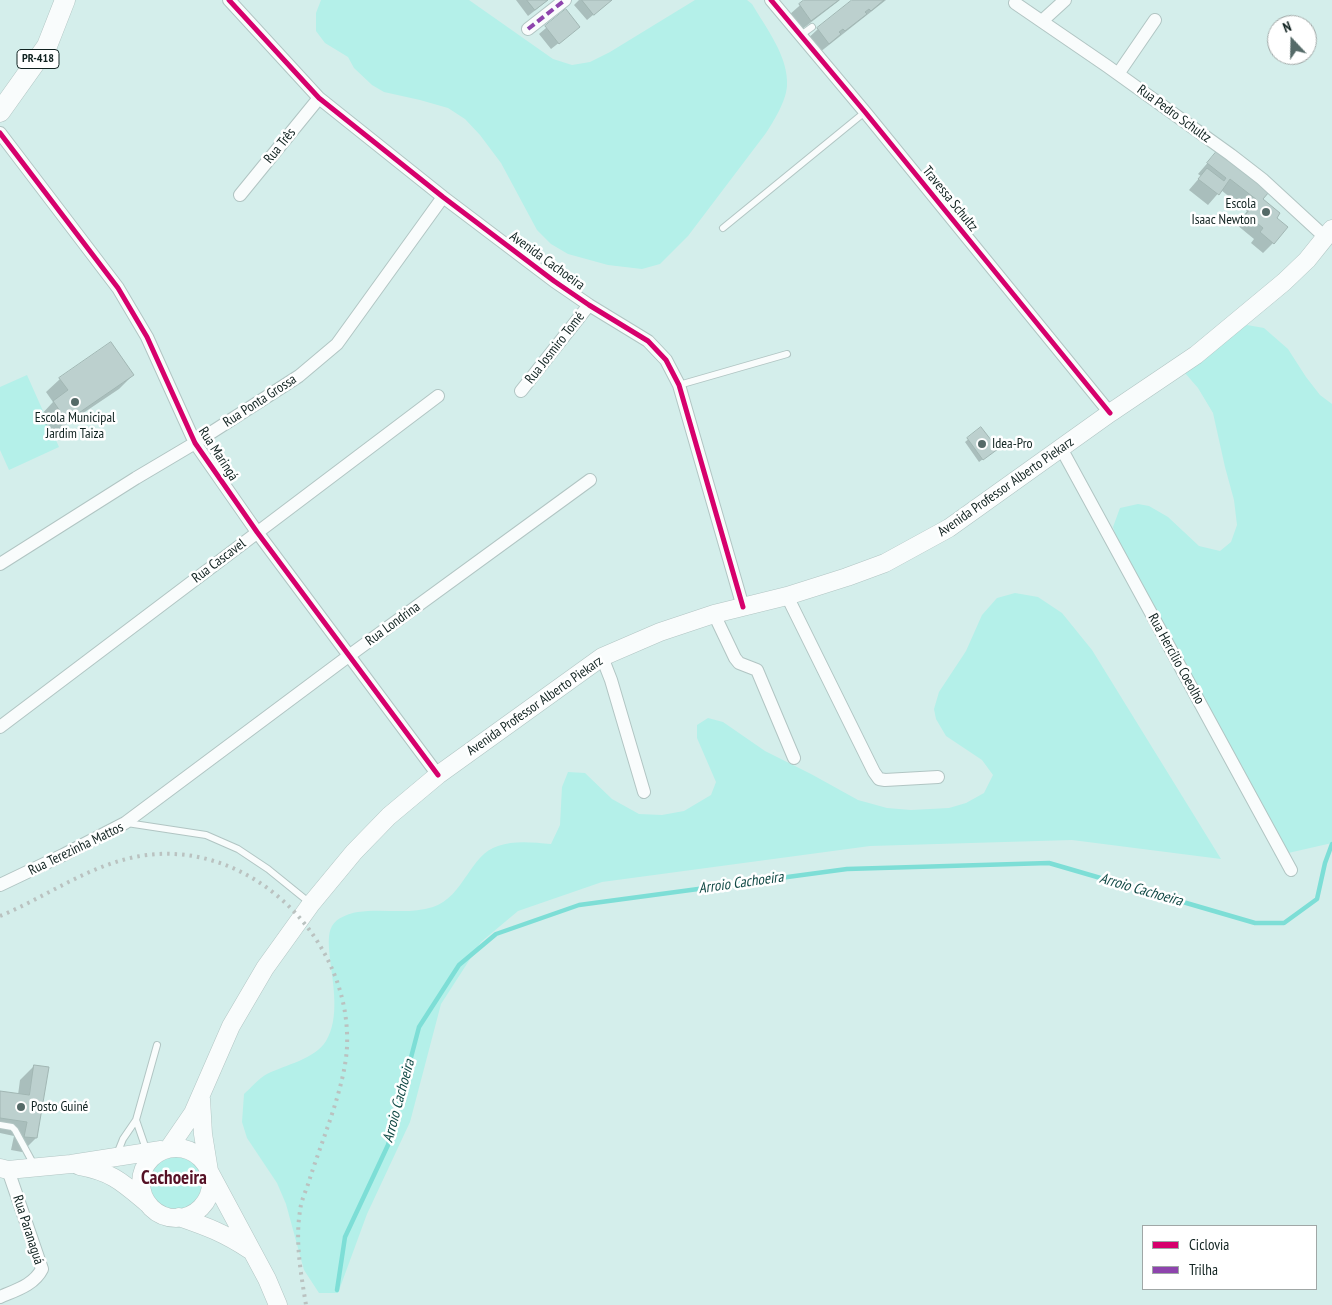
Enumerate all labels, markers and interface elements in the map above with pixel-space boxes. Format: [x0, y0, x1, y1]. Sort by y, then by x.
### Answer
north arrow [1267, 15, 1317, 65]
text: N [1280, 17, 1294, 37]
road number: PR-418 [17, 50, 59, 68]
street label: Rua Pedro Schultz [1134, 82, 1214, 146]
street label: Rua Três [261, 125, 299, 167]
street label: Travessa Schultz [919, 163, 981, 235]
place label: Escola Isaac Newton [1191, 196, 1256, 228]
marker: Escola Isaac Newton [1260, 206, 1272, 218]
street label: Avenida Cachoeira [506, 228, 588, 294]
street label: Rua Josmiro Tomé [522, 309, 588, 387]
street label: Rua Ponta Grossa [220, 371, 300, 431]
marker: Escola Municipal Jardim Taiza [69, 396, 81, 408]
place label: Escola Municipal Jardim Taiza [35, 410, 115, 442]
street label: Rua Maringá [194, 424, 242, 484]
street label: Avenida Professor Alberto Piekarz [935, 434, 1077, 540]
place label: Idea-Pro [992, 436, 1033, 452]
marker: Idea-Pro [976, 438, 988, 450]
street label: Rua Cascavel [189, 535, 249, 587]
street label: Rua Londrina [362, 599, 424, 649]
street label: Rua Hercílio Coeolho [1144, 611, 1208, 707]
street label: Avenida Professor Alberto Piekarz [464, 653, 606, 759]
street label: Rua Terezinha Mattos [26, 819, 126, 879]
water label: Arroio Cachoeira [697, 868, 785, 898]
water label: Arroio Cachoeira [1097, 870, 1185, 910]
water label: Arroio Cachoeira [379, 1057, 419, 1145]
place label: Posto Guiné [31, 1099, 88, 1115]
marker: Posto Guiné [15, 1101, 27, 1113]
district label: Cachoeira [141, 1168, 207, 1190]
street label: Rua Paranaguá [9, 1193, 47, 1267]
legend [1142, 1225, 1317, 1290]
text: Ciclovia [1189, 1235, 1229, 1254]
text: Trilha [1189, 1260, 1218, 1279]

